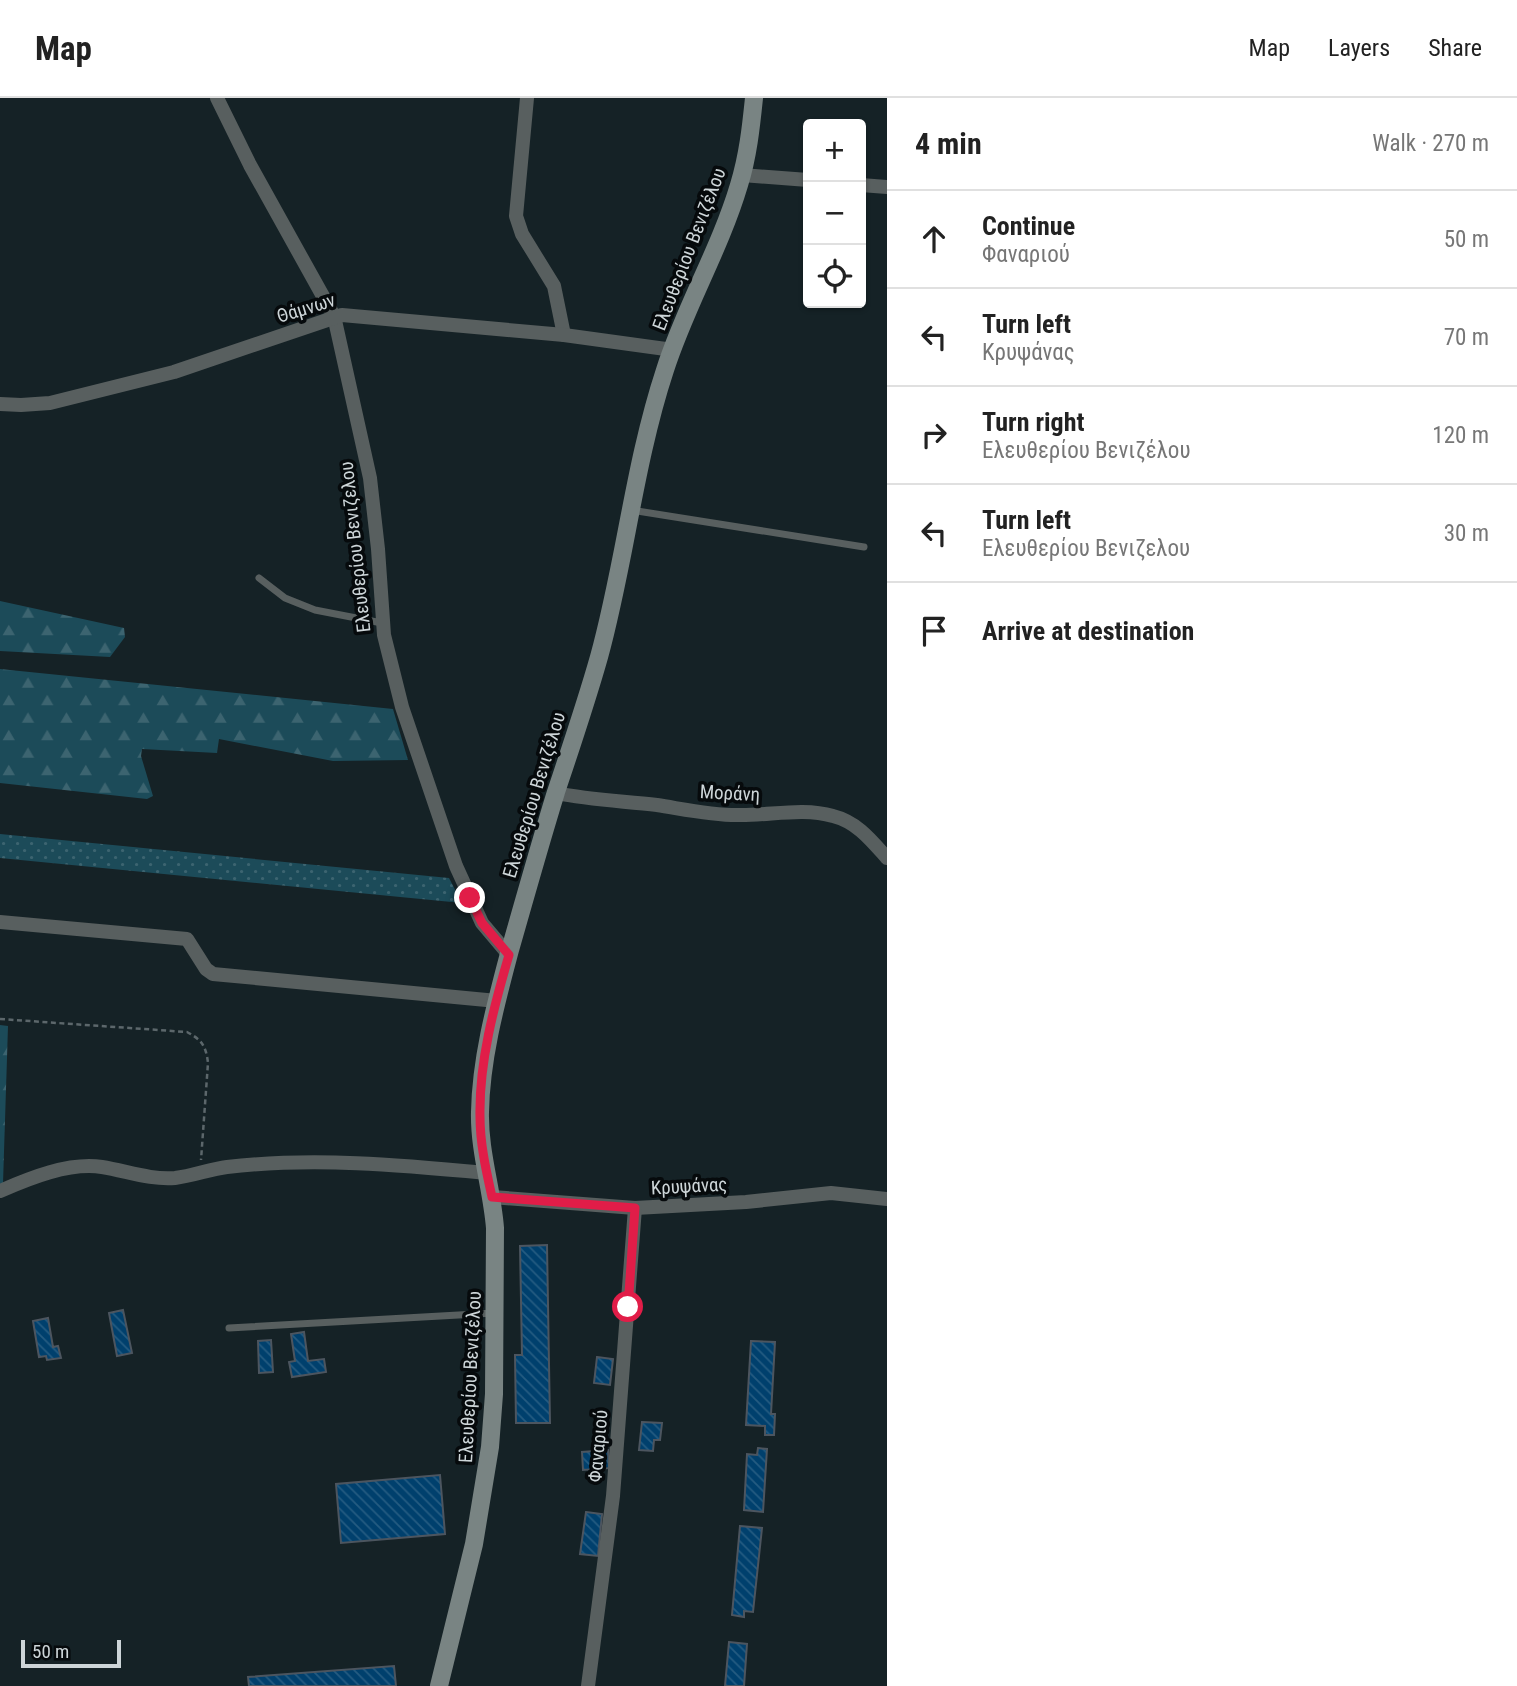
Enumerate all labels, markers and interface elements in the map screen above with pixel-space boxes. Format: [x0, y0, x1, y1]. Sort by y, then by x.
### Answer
text: Map [35, 29, 92, 68]
text: Map [1249, 34, 1290, 62]
text: Layers [1328, 34, 1390, 62]
text: Share [1428, 34, 1482, 62]
map controls [803, 119, 866, 308]
button: + [803, 119, 866, 182]
text: 4 min [915, 126, 982, 161]
text: Walk · 270 m [1372, 130, 1489, 157]
street label: Ελευθερίου Βενιζέλου [647, 164, 731, 334]
button: − [803, 182, 866, 245]
text: Continue [982, 211, 1075, 241]
icon: ahead [915, 220, 953, 258]
text: 50 m [1444, 226, 1489, 253]
text: Φαναριού [982, 241, 1070, 268]
button: locate [803, 245, 866, 308]
street label: Θάμνων [274, 288, 338, 328]
text: Turn left [982, 309, 1071, 339]
icon: left [915, 318, 953, 356]
text: 70 m [1444, 324, 1489, 351]
text: Κρυψάνας [982, 339, 1075, 366]
text: Turn right [982, 407, 1084, 437]
icon: right [915, 416, 953, 454]
text: 120 m [1432, 422, 1489, 449]
text: Ελευθερίου Βενιζέλου [982, 437, 1190, 464]
street label: Ελευθερίου Βενιζελου [335, 460, 375, 634]
text: Turn left [982, 505, 1071, 535]
icon: left [915, 514, 953, 552]
text: 30 m [1444, 520, 1489, 547]
text: Ελευθερίου Βενιζελου [982, 535, 1190, 562]
icon: arrive [915, 612, 953, 650]
text: Arrive at destination [982, 616, 1194, 646]
street label: Ελευθερίου Βενιζέλου [498, 709, 570, 881]
street label: Μοράνη [699, 780, 761, 806]
route end [454, 882, 485, 913]
street label: Κρυψάνας [650, 1173, 728, 1199]
street label: Ελευθερίου Βενιζέλου [454, 1290, 486, 1464]
route start [612, 1291, 643, 1322]
street label: Φαναριού [583, 1409, 613, 1483]
scale bar [21, 1637, 121, 1669]
text: 50 m [32, 1640, 69, 1663]

